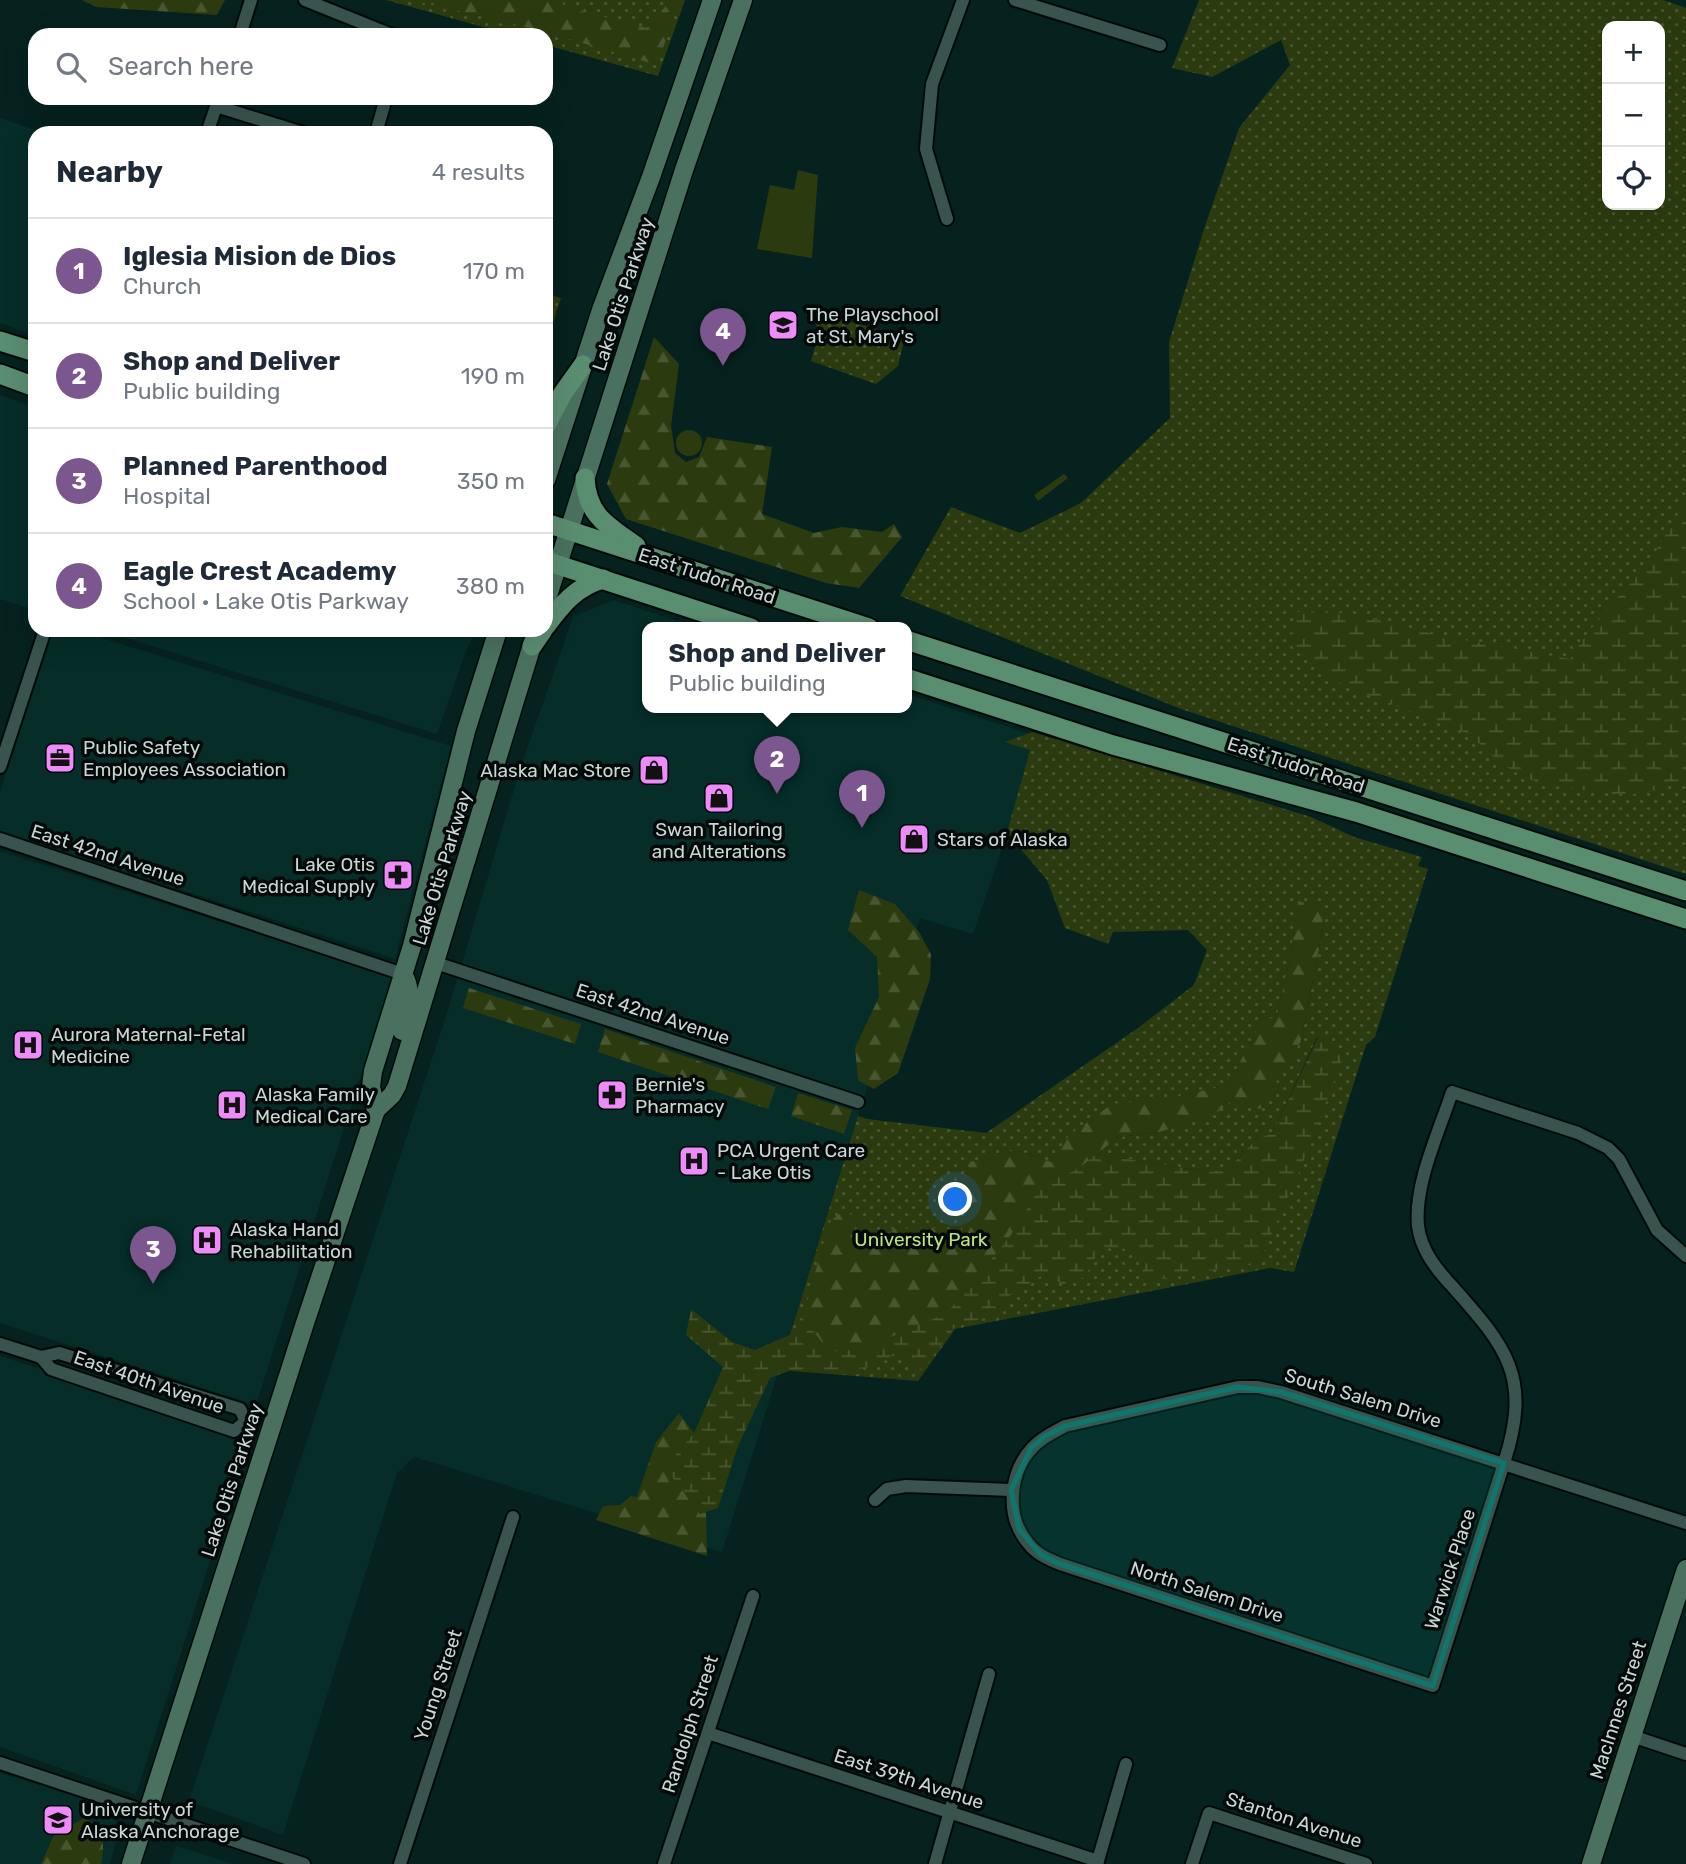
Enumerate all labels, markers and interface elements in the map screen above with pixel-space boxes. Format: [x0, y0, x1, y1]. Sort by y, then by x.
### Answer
map controls [1602, 21, 1665, 210]
button: + [1602, 21, 1665, 84]
search box [28, 28, 553, 105]
icon: search [52, 48, 90, 86]
text: Search here [108, 51, 254, 82]
button: − [1602, 84, 1665, 147]
button: locate [1602, 147, 1665, 210]
text: Nearby [56, 154, 163, 190]
text: 4 results [432, 158, 525, 186]
street label: Lake Otis Parkway [587, 214, 659, 374]
text: Iglesia Mision de Dios [123, 241, 396, 272]
text: 1 [73, 257, 85, 285]
text: 170 m [463, 257, 525, 285]
text: Church [123, 272, 201, 300]
place label: The Playschool at St. Mary's [806, 303, 939, 348]
pin: 4 [700, 308, 746, 366]
school or university icon: The Playschool at St. Mary's [766, 308, 800, 342]
text: Shop and Deliver [123, 346, 340, 377]
text: 2 [72, 362, 86, 390]
text: 190 m [461, 362, 525, 390]
text: Public building [123, 377, 280, 405]
text: Planned Parenthood [123, 451, 388, 482]
text: 3 [71, 467, 87, 495]
text: 350 m [457, 467, 525, 495]
text: Hospital [123, 482, 211, 510]
street label: East Tudor Road [635, 543, 779, 609]
text: Eagle Crest Academy [123, 556, 396, 587]
text: 4 [71, 572, 87, 600]
text: 380 m [456, 572, 525, 600]
text: School · Lake Otis Parkway [123, 587, 409, 615]
popup [642, 622, 912, 713]
text: Shop and Deliver [668, 638, 886, 669]
text: Public building [668, 669, 826, 697]
street label: East Tudor Road [1224, 732, 1368, 798]
place label: Public Safety Employees Association [83, 736, 286, 781]
pin: 2 [754, 736, 800, 794]
office icon: Public Safety Employees Association [43, 741, 77, 775]
shop icon: Alaska Mac Store [637, 753, 671, 787]
place label: Alaska Mac Store [480, 759, 631, 782]
pin: 1 [839, 770, 885, 828]
shop icon: Swan Tailoring and Alterations [702, 781, 736, 815]
street label: Lake Otis Parkway [408, 788, 476, 948]
place label: Swan Tailoring and Alterations [652, 818, 786, 863]
street label: East 42nd Avenue [28, 819, 188, 891]
shop icon: Stars of Alaska [897, 822, 931, 856]
place label: Stars of Alaska [937, 828, 1068, 851]
place label: Lake Otis Medical Supply [242, 853, 375, 898]
pharmacy icon: Lake Otis Medical Supply [381, 858, 415, 892]
street label: East 42nd Avenue [573, 978, 733, 1050]
place label: Aurora Maternal-Fetal Medicine [51, 1023, 246, 1068]
hospital icon: Aurora Maternal-Fetal Medicine [11, 1028, 45, 1062]
place label: Bernie's Pharmacy [635, 1073, 725, 1118]
pharmacy icon: Bernie's Pharmacy [595, 1078, 629, 1112]
place label: Alaska Family Medical Care [255, 1083, 375, 1128]
hospital icon: Alaska Family Medical Care [215, 1088, 249, 1122]
place label: PCA Urgent Care - Lake Otis [717, 1139, 865, 1184]
hospital icon: PCA Urgent Care - Lake Otis [677, 1144, 711, 1178]
your location [938, 1182, 972, 1216]
place label: Alaska Hand Rehabilitation [230, 1218, 352, 1263]
hospital icon: Alaska Hand Rehabilitation [190, 1223, 224, 1257]
pin: 3 [130, 1226, 176, 1284]
park label: University Park [854, 1228, 988, 1251]
street label: East 40th Avenue [71, 1346, 227, 1418]
street label: South Salem Drive [1282, 1363, 1444, 1433]
street label: Lake Otis Parkway [196, 1400, 268, 1560]
street label: Warwick Place [1420, 1506, 1480, 1632]
street label: North Salem Drive [1127, 1556, 1287, 1628]
street label: Young Street [409, 1626, 467, 1743]
street label: MacInnes Street [1585, 1637, 1651, 1782]
street label: Randolph Street [657, 1652, 723, 1796]
street label: East 39th Avenue [831, 1744, 987, 1814]
street label: Stanton Avenue [1223, 1787, 1365, 1853]
place label: University of Alaska Anchorage [81, 1798, 240, 1843]
school or university icon: University of Alaska Anchorage [41, 1803, 75, 1837]

